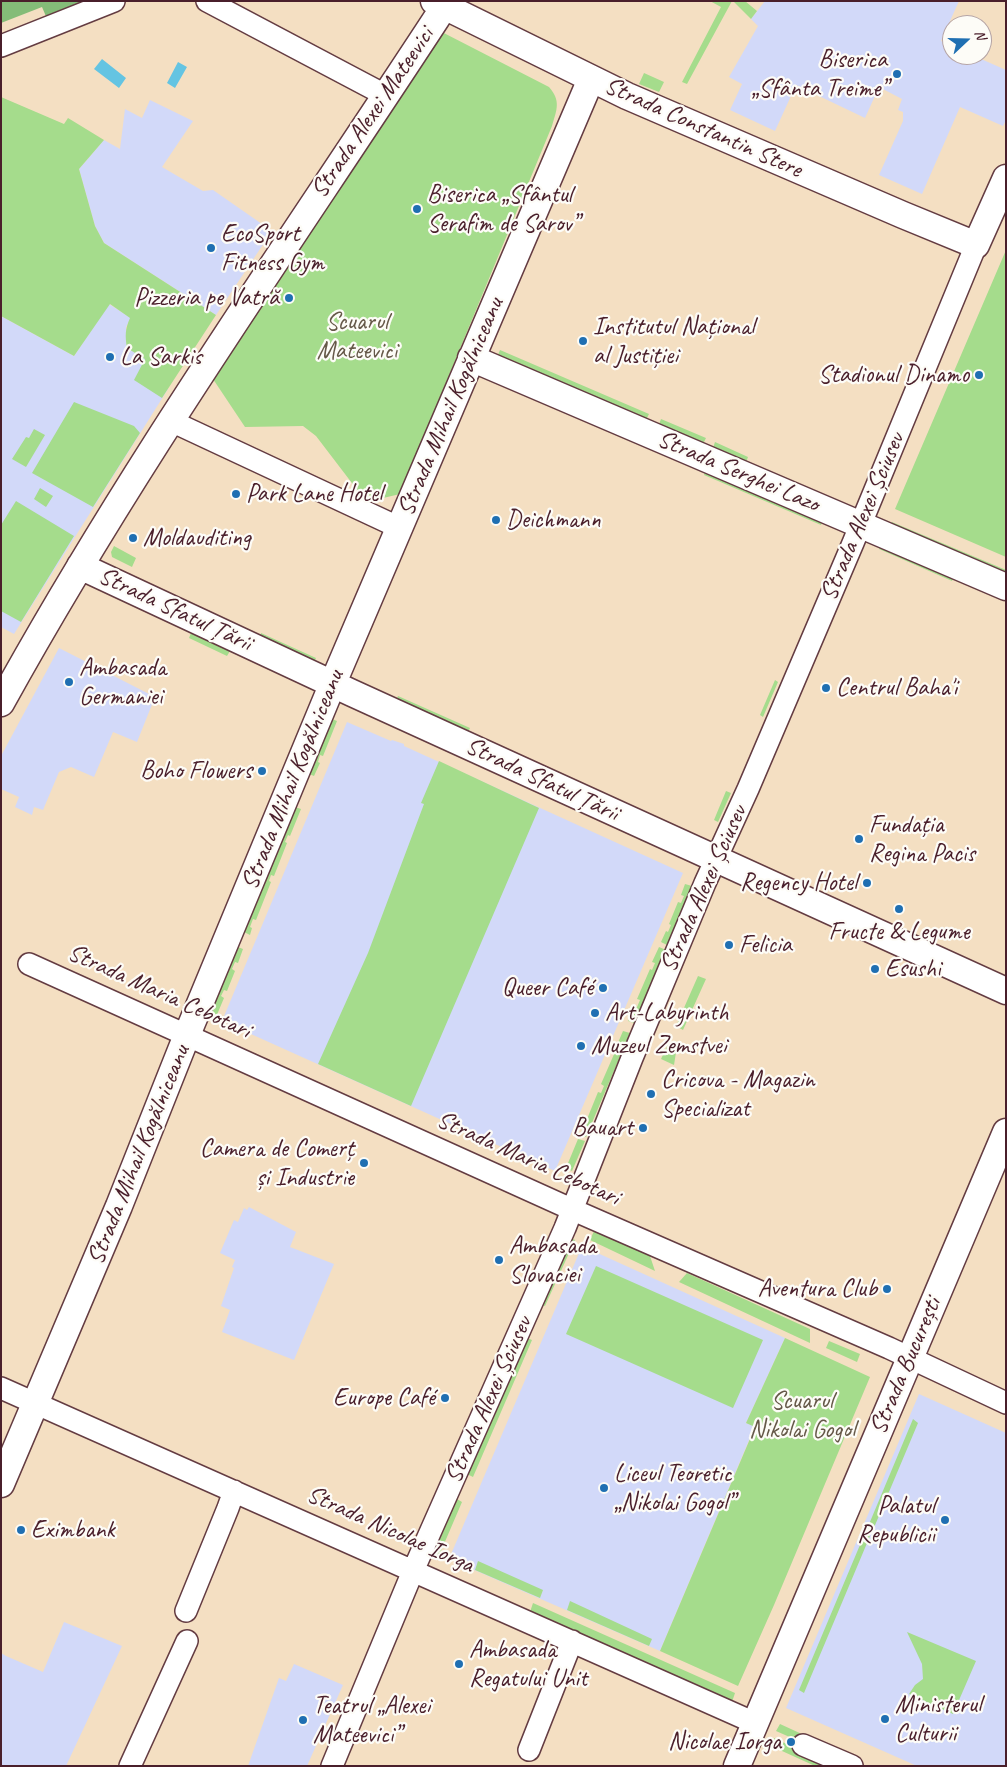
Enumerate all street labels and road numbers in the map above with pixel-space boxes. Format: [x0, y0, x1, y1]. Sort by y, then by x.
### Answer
street label: Strada Alexei Mateevici [305, 22, 441, 204]
street label: Strada Constantin Stere [600, 71, 806, 185]
street label: Strada Mihail Kogălniceanu [391, 293, 511, 521]
street label: Strada Serghei Lazo [653, 424, 823, 520]
street label: Strada Alexei Șciusev [814, 429, 912, 605]
street label: Strada Sfatul Țării [93, 561, 257, 659]
street label: Strada Mihail Kogălniceanu [235, 666, 351, 894]
street label: Strada Sfatul Țării [460, 731, 624, 829]
street label: Strada Alexei Șciusev [654, 801, 754, 977]
street label: Strada Maria Cebotari [63, 938, 255, 1046]
street label: Strada Mihail Kogălniceanu [81, 1041, 197, 1269]
street label: Strada Maria Cebotari [432, 1105, 624, 1213]
street label: Strada București [864, 1293, 948, 1439]
street label: Strada Alexei Șciusev [439, 1312, 539, 1488]
street label: Strada Nicolae Iorga [302, 1480, 478, 1580]

